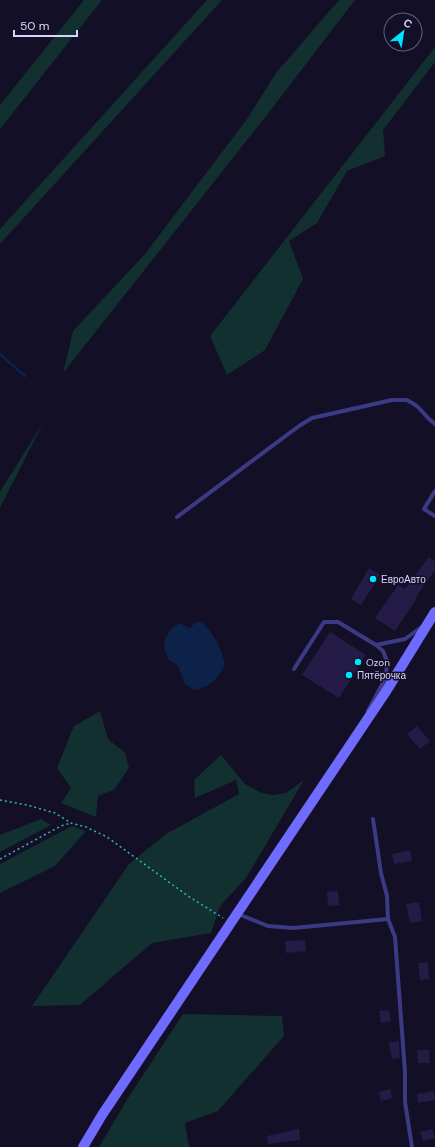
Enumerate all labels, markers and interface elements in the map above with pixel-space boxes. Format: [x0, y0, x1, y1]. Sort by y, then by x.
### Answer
scale bar [14, 12, 77, 38]
north arrow [383, 12, 423, 52]
text: С [401, 15, 415, 31]
text: 50 m [20, 18, 49, 34]
place label: ЕвроАвто [381, 573, 426, 586]
marker: ЕвроАвто [368, 574, 378, 584]
place label: Ozon [366, 656, 390, 669]
marker: Ozon [353, 657, 363, 667]
place label: Пятёрочка [357, 669, 406, 682]
marker: Пятёрочка [344, 670, 354, 680]

